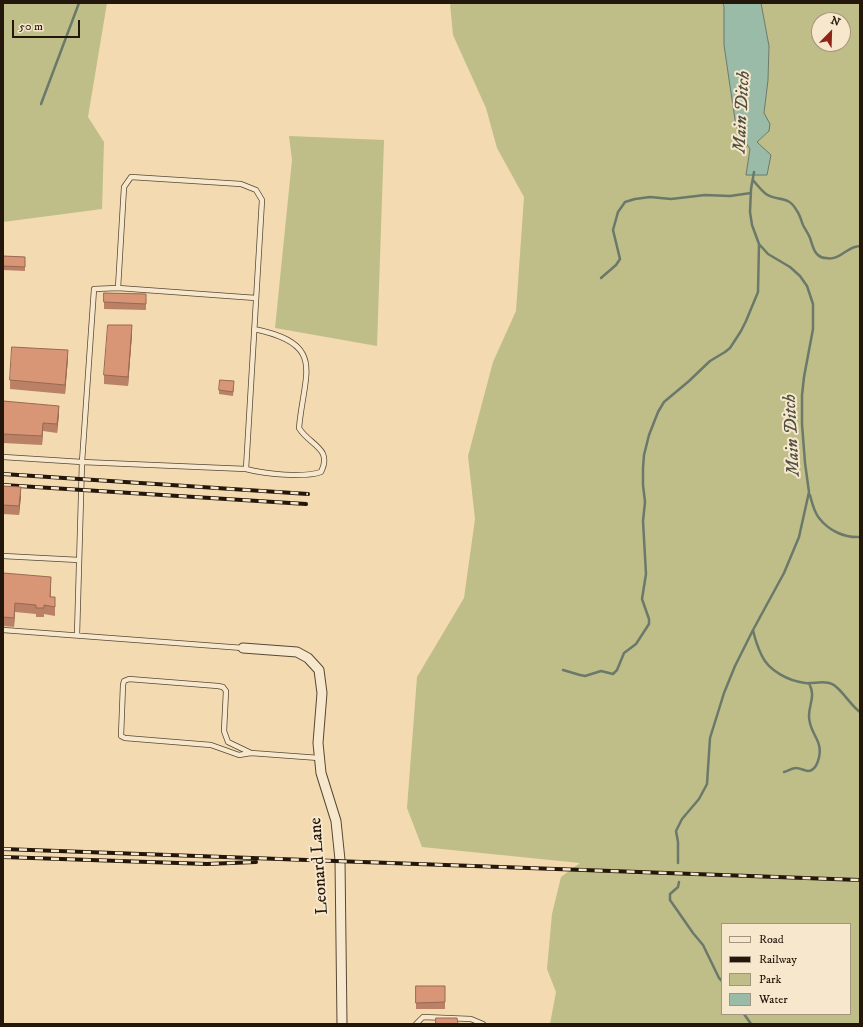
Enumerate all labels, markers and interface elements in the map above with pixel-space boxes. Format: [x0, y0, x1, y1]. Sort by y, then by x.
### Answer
scale bar [14, 12, 82, 38]
north arrow [811, 12, 851, 52]
text: N [828, 14, 842, 30]
text: 50 m [19, 19, 43, 34]
water label: Main Ditch [730, 70, 756, 154]
water label: Main Ditch [780, 393, 806, 477]
street label: Leonard Lane [306, 817, 334, 915]
legend [721, 923, 851, 1015]
text: Road [759, 932, 784, 947]
text: Railway [759, 952, 797, 967]
text: Park [759, 972, 781, 987]
text: Water [759, 992, 788, 1007]

